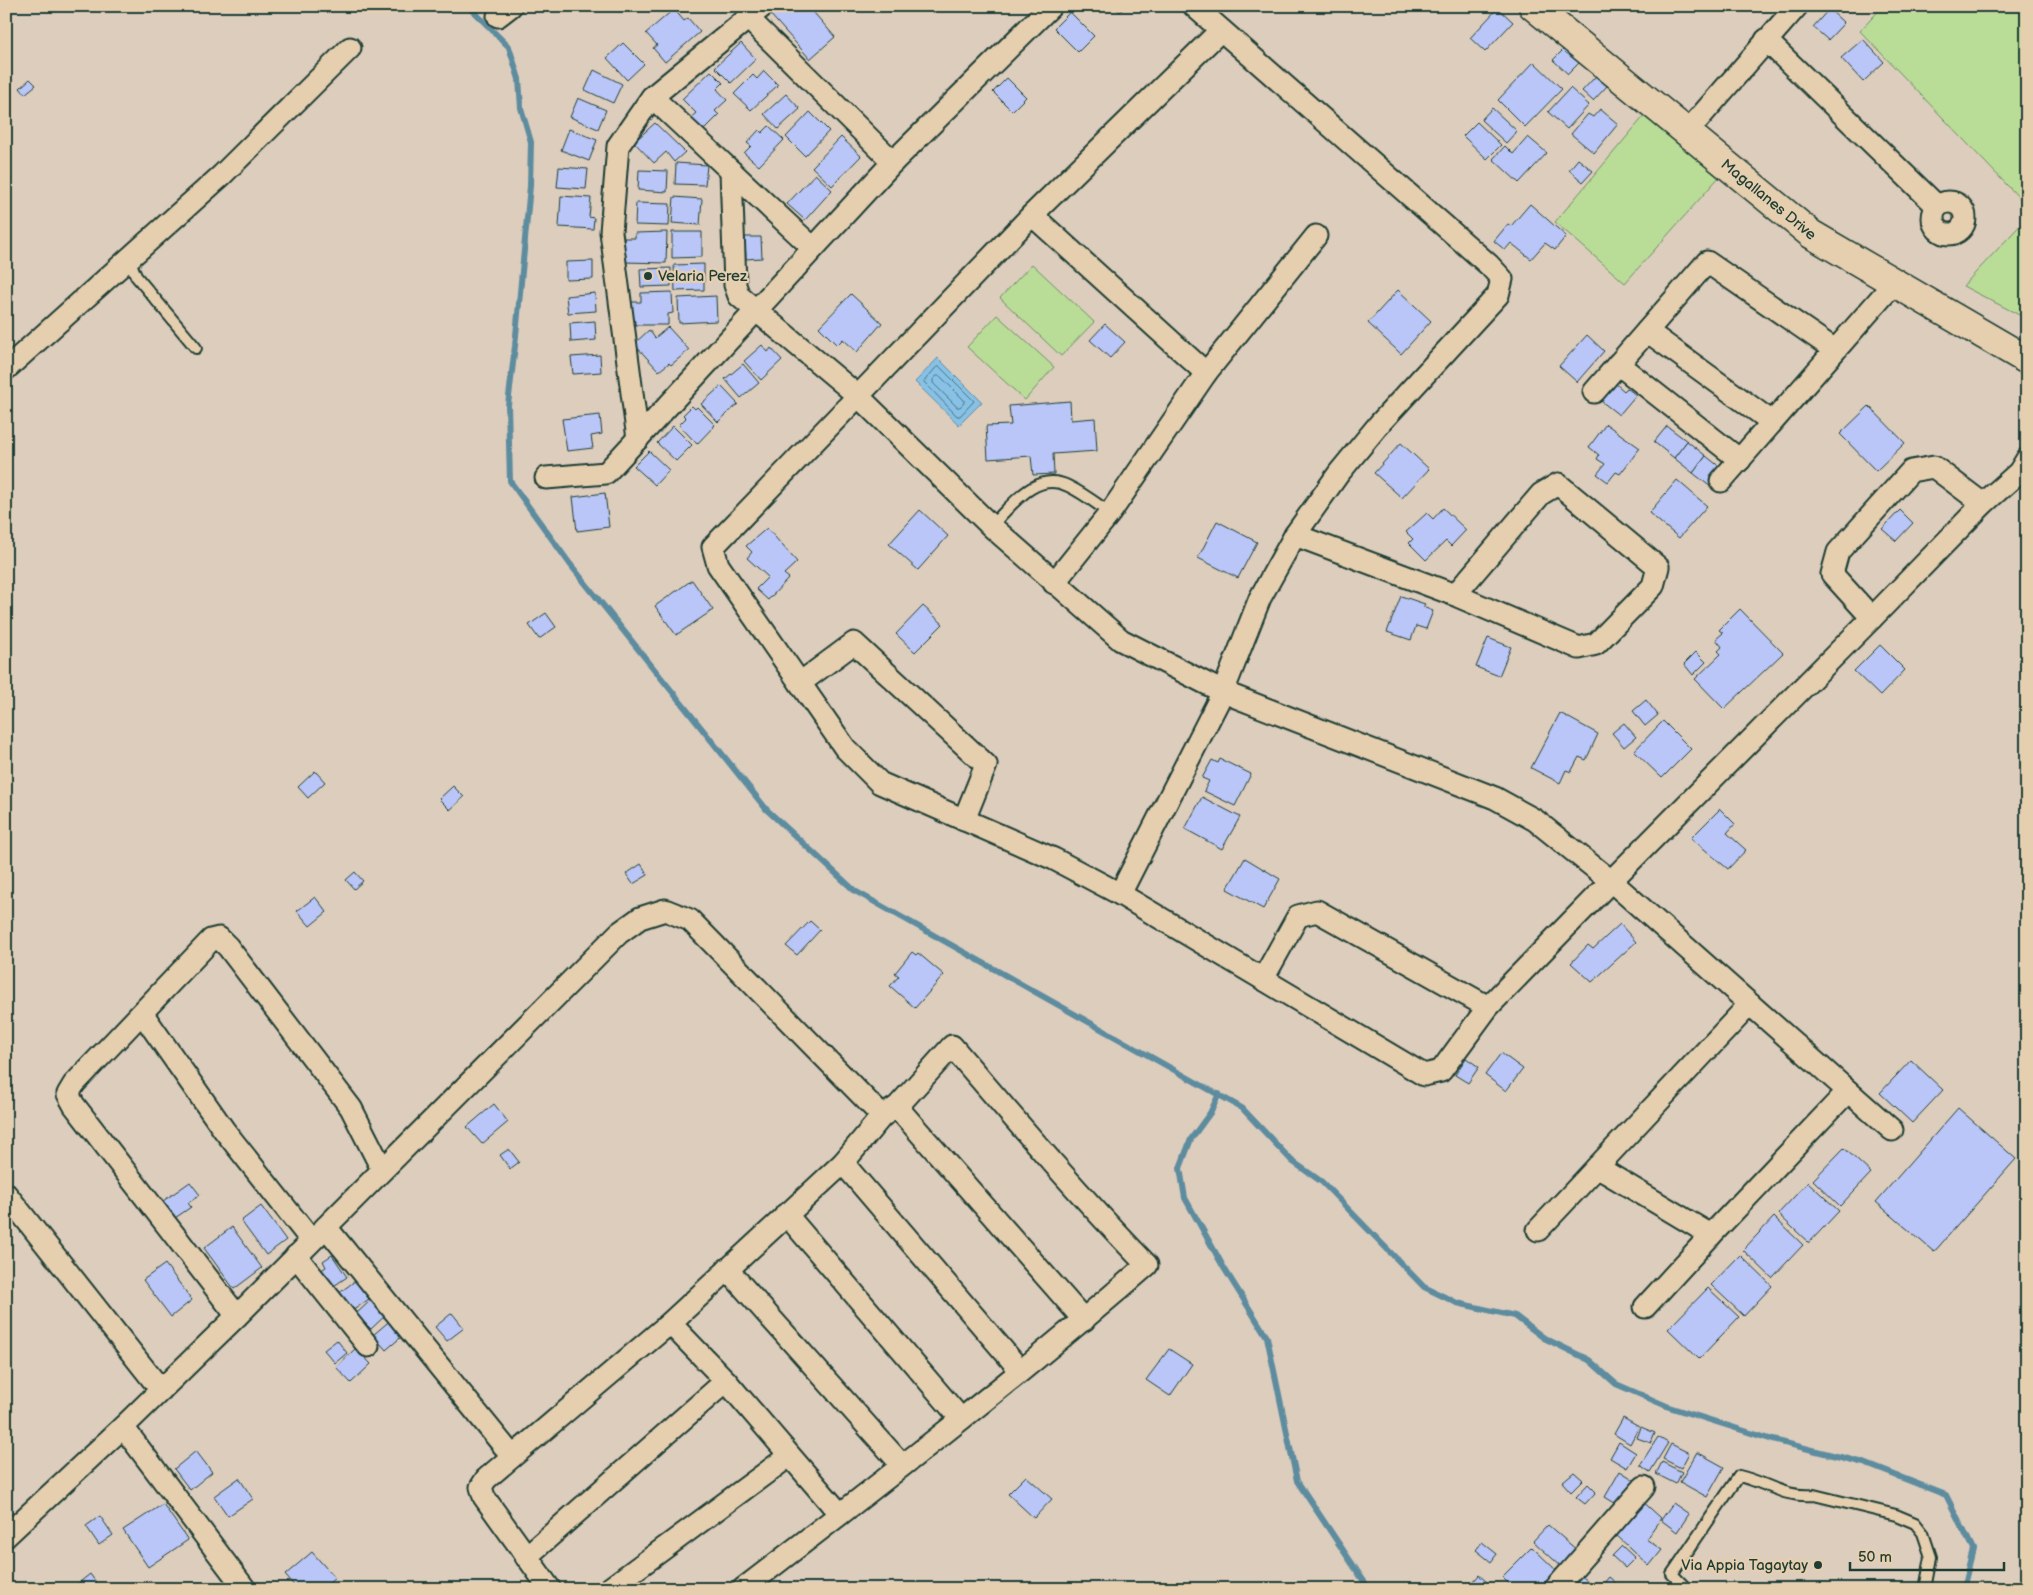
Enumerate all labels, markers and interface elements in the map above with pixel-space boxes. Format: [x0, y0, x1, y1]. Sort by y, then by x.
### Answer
street label: Magallanes Drive [1717, 155, 1821, 244]
place label: Velaria Perez [658, 267, 748, 286]
marker: Velaria Perez [642, 270, 654, 282]
scale bar [1850, 1540, 2004, 1572]
text: 50 m [1858, 1548, 1892, 1567]
place label: Via Appia Tagaytay [1681, 1556, 1808, 1575]
marker: Via Appia Tagaytay [1812, 1559, 1824, 1571]

